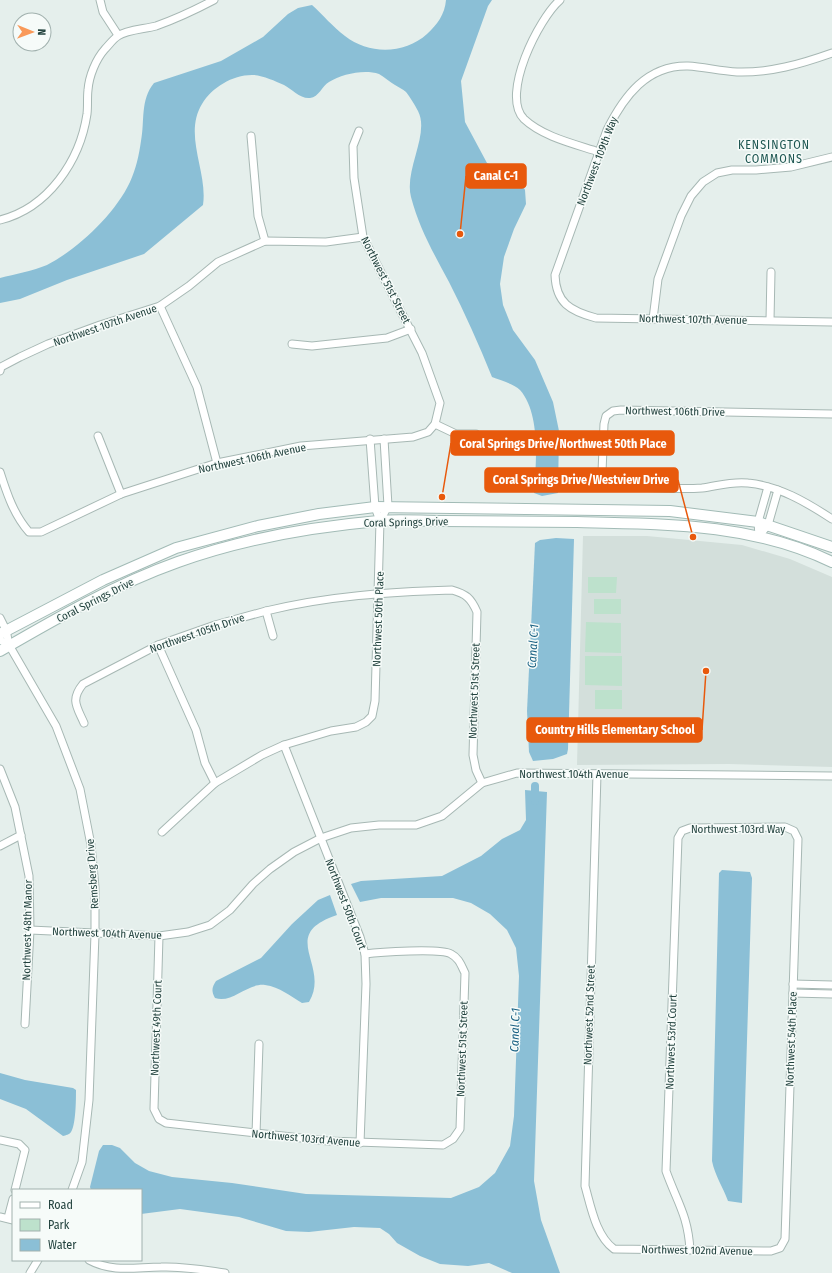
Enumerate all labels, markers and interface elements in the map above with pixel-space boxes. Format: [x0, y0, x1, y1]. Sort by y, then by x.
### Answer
north arrow [12, 12, 52, 52]
text: N [35, 29, 48, 36]
street label: Northwest 109th Way [574, 115, 621, 208]
district label: KENSINGTON COMMONS [738, 138, 810, 166]
callout: Canal C-1 [466, 164, 526, 188]
text: Canal C-1 [474, 169, 518, 183]
street label: Northwest 51st Street [358, 235, 413, 326]
street label: Northwest 107th Avenue [52, 302, 159, 349]
street label: Northwest 107th Avenue [639, 312, 747, 327]
street label: Northwest 106th Drive [625, 404, 725, 419]
callout: Coral Springs Drive/Northwest 50th Place [451, 431, 674, 455]
text: Coral Springs Drive/Northwest 50th Place [459, 437, 667, 451]
street label: Northwest 106th Avenue [197, 441, 307, 476]
callout: Coral Springs Drive/Westview Drive [485, 468, 678, 492]
text: Coral Springs Drive/Westview Drive [493, 473, 669, 487]
street label: Coral Springs Drive [363, 515, 449, 530]
street label: Northwest 50th Place [370, 571, 387, 667]
street label: Coral Springs Drive [54, 575, 136, 625]
street label: Northwest 105th Drive [148, 611, 246, 656]
water label: Canal C-1 [525, 623, 541, 668]
street label: Northwest 51st Street [466, 642, 483, 739]
callout: Country Hills Elementary School [527, 718, 702, 742]
text: Country Hills Elementary School [535, 723, 695, 737]
street label: Northwest 104th Avenue [519, 768, 629, 781]
street label: Northwest 103rd Way [691, 823, 785, 836]
street label: Remsberg Drive [84, 838, 101, 910]
street label: Northwest 50th Court [322, 857, 369, 952]
street label: Northwest 48th Manor [20, 879, 35, 980]
street label: Northwest 104th Avenue [52, 925, 162, 942]
street label: Northwest 52nd Street [581, 964, 598, 1065]
street label: Northwest 49th Court [148, 979, 165, 1076]
street label: Northwest 54th Place [783, 991, 800, 1087]
street label: Northwest 53rd Court [663, 994, 680, 1090]
street label: Northwest 51st Street [454, 1000, 471, 1097]
water label: Canal C-1 [507, 1007, 523, 1052]
street label: Northwest 103rd Avenue [251, 1127, 361, 1150]
legend [12, 1189, 142, 1261]
text: Road [48, 1198, 73, 1212]
text: Park [48, 1218, 70, 1232]
text: Water [48, 1238, 77, 1252]
street label: Northwest 102nd Avenue [641, 1243, 753, 1258]

